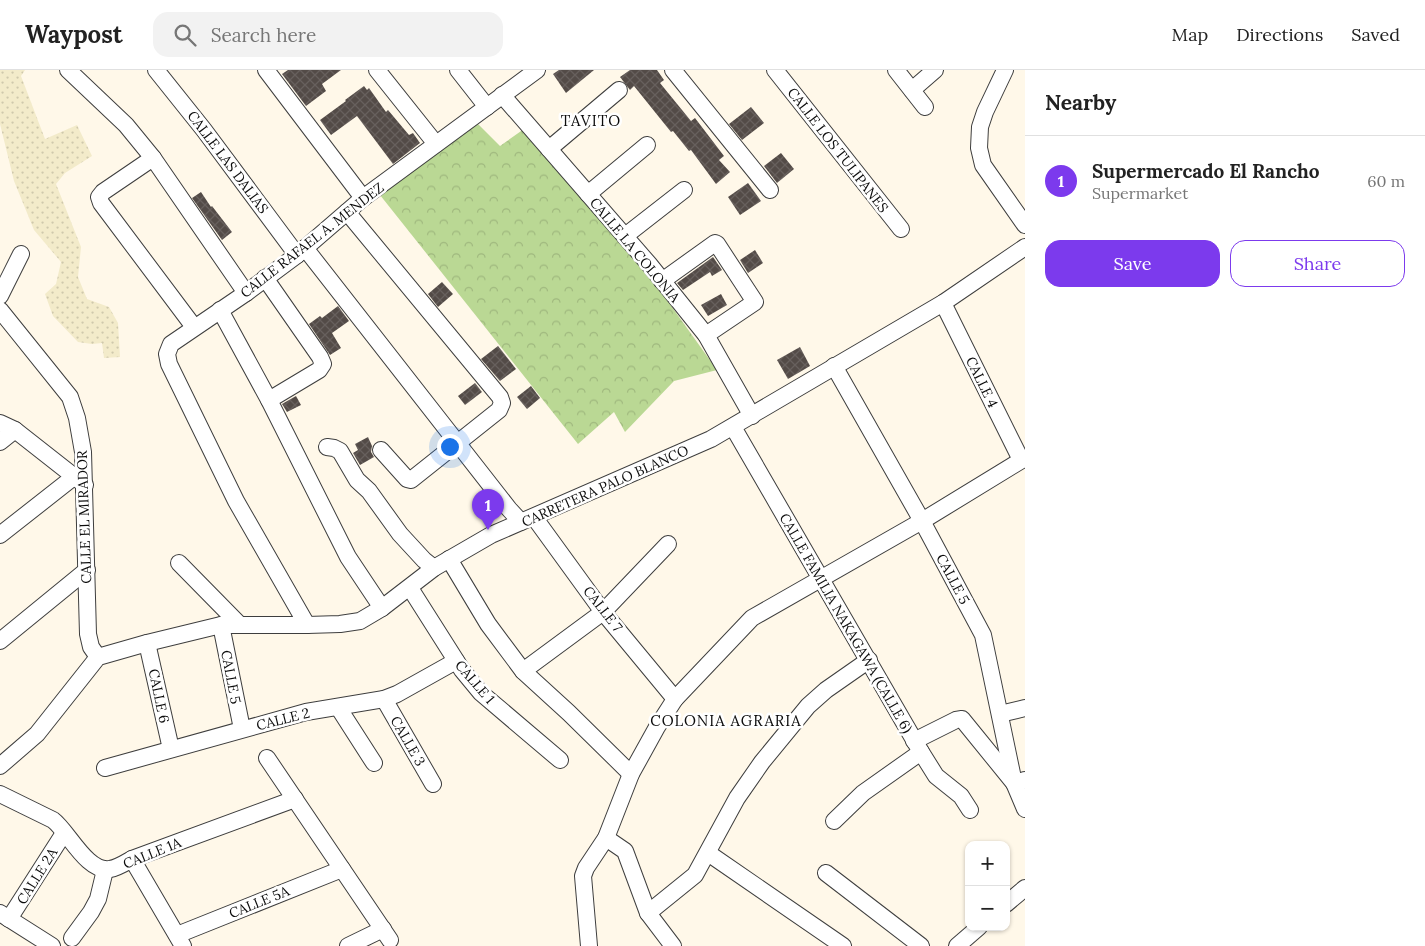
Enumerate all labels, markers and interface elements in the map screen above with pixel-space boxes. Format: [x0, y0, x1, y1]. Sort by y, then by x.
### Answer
search box [153, 12, 503, 57]
text: Waypost [25, 19, 123, 50]
icon: search [171, 21, 199, 49]
text: Search here [211, 23, 316, 47]
text: Map [1172, 23, 1208, 46]
text: Directions [1236, 23, 1323, 46]
text: Saved [1351, 23, 1400, 46]
street label: CALLE LOS TULIPANES [784, 84, 893, 216]
text: Nearby [1045, 89, 1116, 116]
street label: CALLE LAS DALIAS [183, 107, 273, 217]
district label: TAVITO [561, 111, 621, 130]
text: Supermercado El Rancho [1092, 159, 1320, 183]
text: 1 [1058, 171, 1064, 191]
text: 60 m [1367, 171, 1405, 191]
street label: CALLE RAFAEL A. MENDEZ [237, 178, 387, 302]
text: Supermarket [1092, 183, 1188, 203]
street label: CALLE LA COLONIA [586, 194, 684, 306]
button: Save [1045, 240, 1220, 287]
button: Share [1230, 240, 1405, 287]
street label: CALLE 4 [962, 354, 1002, 411]
your location [437, 434, 463, 460]
street label: CARRETERA PALO BLANCO [519, 441, 691, 531]
street label: CALLE EL MIRADOR [73, 450, 95, 584]
pin: 1 [472, 489, 504, 530]
street label: CALLE FAMILIA NAKAGAWA (CALLE 6) [775, 510, 917, 736]
street label: CALLE 5 [932, 551, 974, 607]
street label: CALLE 7 [579, 582, 627, 636]
street label: CALLE 5 [217, 648, 245, 706]
street label: CALLE 1 [451, 656, 499, 708]
street label: CALLE 6 [144, 667, 174, 725]
street label: CALLE 2 [254, 704, 312, 734]
district label: COLONIA AGRARIA [650, 711, 802, 730]
street label: CALLE 3 [387, 713, 430, 769]
street label: CALLE 1A [120, 833, 184, 873]
map controls [965, 841, 1010, 931]
button: + [965, 841, 1010, 886]
street label: CALLE 2A [13, 844, 62, 908]
street label: CALLE 5A [226, 882, 292, 922]
button: − [965, 886, 1010, 931]

